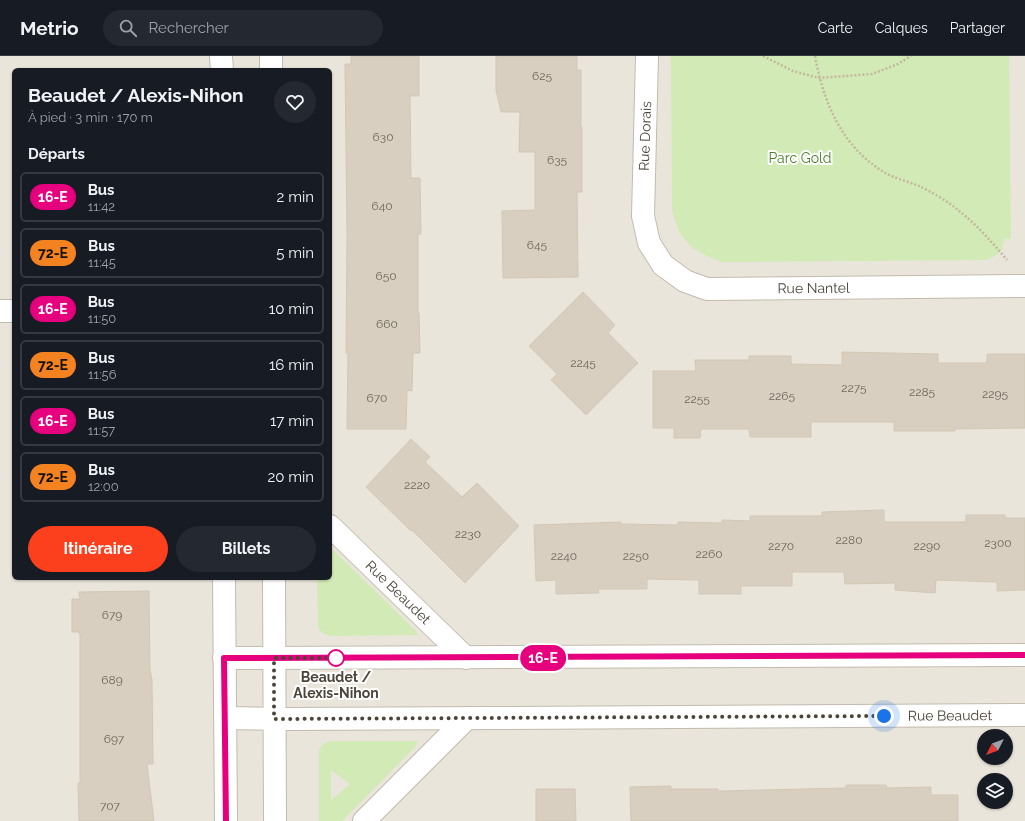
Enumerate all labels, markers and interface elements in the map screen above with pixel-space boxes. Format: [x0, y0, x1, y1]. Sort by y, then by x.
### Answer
search box [103, 10, 383, 46]
text: Metrio [20, 17, 79, 39]
icon: search [117, 17, 139, 39]
text: Rechercher [149, 19, 229, 37]
text: Carte [818, 20, 853, 36]
text: Calques [875, 20, 928, 36]
text: Partager [950, 20, 1005, 36]
house number: 625 [532, 69, 552, 83]
button: heart [274, 81, 316, 123]
text: Beaudet / Alexis-Nihon [28, 84, 243, 106]
street label: Rue Dorais [636, 101, 654, 171]
text: À pied · 3 min · 170 m [28, 110, 153, 125]
house number: 630 [373, 130, 394, 144]
text: Départs [28, 145, 85, 163]
park label: Parc Gold [768, 150, 832, 166]
house number: 635 [547, 153, 568, 167]
text: Bus [88, 181, 115, 199]
text: 2 min [277, 188, 314, 206]
text: 16-E [38, 189, 68, 205]
text: 11:42 [88, 199, 115, 214]
house number: 640 [371, 199, 393, 213]
text: Bus [88, 237, 115, 255]
house number: 645 [527, 238, 548, 252]
text: 5 min [276, 244, 314, 262]
text: 72-E [38, 245, 68, 261]
text: 11:45 [88, 255, 116, 270]
house number: 650 [375, 269, 397, 283]
street label: Rue Nantel [777, 280, 850, 296]
text: Bus [88, 293, 115, 311]
text: 10 min [269, 300, 314, 318]
text: 16-E [38, 301, 68, 317]
text: 11:50 [88, 311, 116, 326]
house number: 660 [376, 317, 398, 331]
text: Bus [88, 349, 115, 367]
text: 16 min [269, 356, 314, 374]
house number: 2245 [570, 356, 596, 370]
text: 72-E [38, 357, 68, 373]
text: 11:56 [88, 367, 117, 382]
house number: 2275 [841, 381, 867, 395]
house number: 2285 [909, 385, 936, 399]
house number: 2295 [982, 387, 1008, 401]
house number: 2265 [769, 389, 796, 403]
house number: 670 [367, 391, 387, 405]
house number: 2255 [684, 392, 710, 406]
text: Bus [88, 405, 115, 423]
text: 17 min [270, 412, 314, 430]
text: 16-E [38, 413, 68, 429]
text: 11:57 [88, 423, 115, 438]
text: Bus [88, 461, 115, 479]
text: 20 min [267, 468, 314, 486]
text: 72-E [38, 469, 68, 485]
house number: 2220 [404, 478, 430, 492]
text: 12:00 [88, 479, 119, 494]
button: Itinéraire [28, 526, 168, 572]
button: Billets [176, 526, 316, 572]
house number: 2230 [455, 527, 481, 541]
house number: 2280 [836, 533, 862, 547]
house number: 2300 [984, 536, 1012, 550]
house number: 2270 [768, 539, 794, 553]
house number: 2290 [914, 539, 940, 553]
house number: 2260 [695, 547, 723, 561]
house number: 2240 [551, 549, 577, 563]
house number: 2250 [623, 549, 649, 563]
street label: Rue Beaudet [362, 557, 434, 627]
house number: 679 [102, 608, 122, 622]
line badge: 16-E [515, 645, 571, 671]
marker: Beaudet / Alexis-Nihon [327, 649, 345, 667]
text: 16-E [528, 650, 558, 666]
place label: Beaudet / Alexis-Nihon [293, 669, 379, 701]
house number: 689 [101, 673, 123, 687]
your location [874, 706, 894, 726]
street label: Rue Beaudet [908, 707, 992, 724]
north arrow [977, 729, 1013, 765]
map controls [977, 729, 1013, 809]
house number: 697 [104, 732, 125, 746]
button: layers [977, 773, 1013, 809]
house number: 707 [100, 799, 121, 813]

